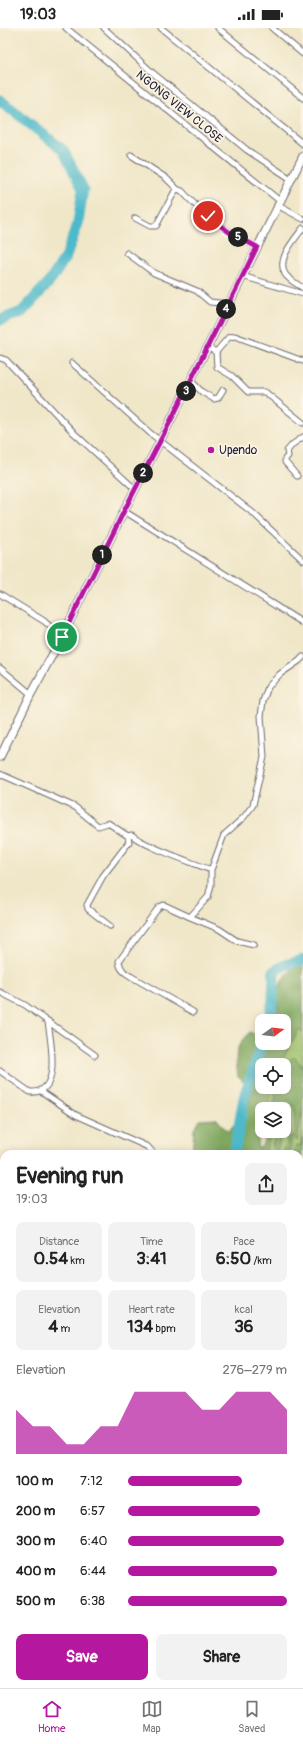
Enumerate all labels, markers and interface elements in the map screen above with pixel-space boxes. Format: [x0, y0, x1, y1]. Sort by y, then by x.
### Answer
text: 19:03 [20, 5, 56, 24]
street label: NGONG VIEW CLOSE [133, 67, 225, 147]
pin [191, 199, 225, 233]
icon: check [197, 205, 219, 227]
pin: 5 [228, 227, 248, 247]
text: 5 [235, 230, 241, 243]
pin: 4 [216, 299, 236, 319]
text: 4 [223, 302, 229, 315]
pin: 3 [176, 381, 196, 401]
text: 3 [183, 384, 189, 397]
place label: Upendo [219, 443, 258, 458]
marker: Upendo [206, 445, 216, 455]
pin: 2 [133, 463, 153, 483]
text: 2 [140, 466, 146, 479]
pin: 1 [92, 545, 112, 565]
text: 1 [100, 548, 104, 561]
pin [45, 620, 79, 654]
icon: arrive [51, 626, 73, 648]
north arrow [255, 1014, 291, 1050]
map controls [255, 1014, 291, 1138]
button: locate [255, 1058, 291, 1094]
button: layers [255, 1102, 291, 1138]
text: Evening run [16, 1162, 124, 1190]
button: share [245, 1163, 287, 1205]
text: 19:03 [16, 1191, 47, 1207]
text: Distance [39, 1235, 79, 1248]
text: Time [140, 1235, 163, 1248]
text: Pace [233, 1235, 255, 1248]
text: 0.54 [34, 1248, 68, 1269]
text: 3:41 [136, 1248, 167, 1269]
text: 6:50 [216, 1248, 251, 1269]
text: km [68, 1254, 85, 1267]
text: /km [251, 1254, 272, 1267]
text: Elevation [38, 1303, 80, 1316]
text: Heart rate [128, 1303, 175, 1316]
text: kcal [235, 1303, 253, 1316]
text: 4 [48, 1316, 58, 1337]
text: 134 [127, 1316, 153, 1337]
text: 36 [234, 1316, 254, 1337]
text: m [58, 1322, 70, 1335]
text: bpm [153, 1322, 176, 1335]
text: Elevation [16, 1362, 66, 1378]
text: 276–279 m [222, 1362, 287, 1378]
text: 100 m [16, 1473, 53, 1489]
text: 7:12 [80, 1473, 103, 1489]
text: 200 m [16, 1503, 55, 1519]
text: 6:57 [80, 1503, 105, 1519]
text: 300 m [16, 1533, 55, 1549]
text: 6:40 [80, 1533, 107, 1549]
text: 400 m [16, 1563, 56, 1579]
text: 6:44 [80, 1563, 106, 1579]
text: 500 m [16, 1593, 55, 1609]
text: 6:38 [80, 1593, 105, 1609]
button: Save [16, 1634, 148, 1680]
button: Share [156, 1634, 287, 1680]
tab: Home [38, 1698, 65, 1735]
tab: Map [141, 1698, 163, 1735]
tab: Saved [238, 1698, 265, 1735]

